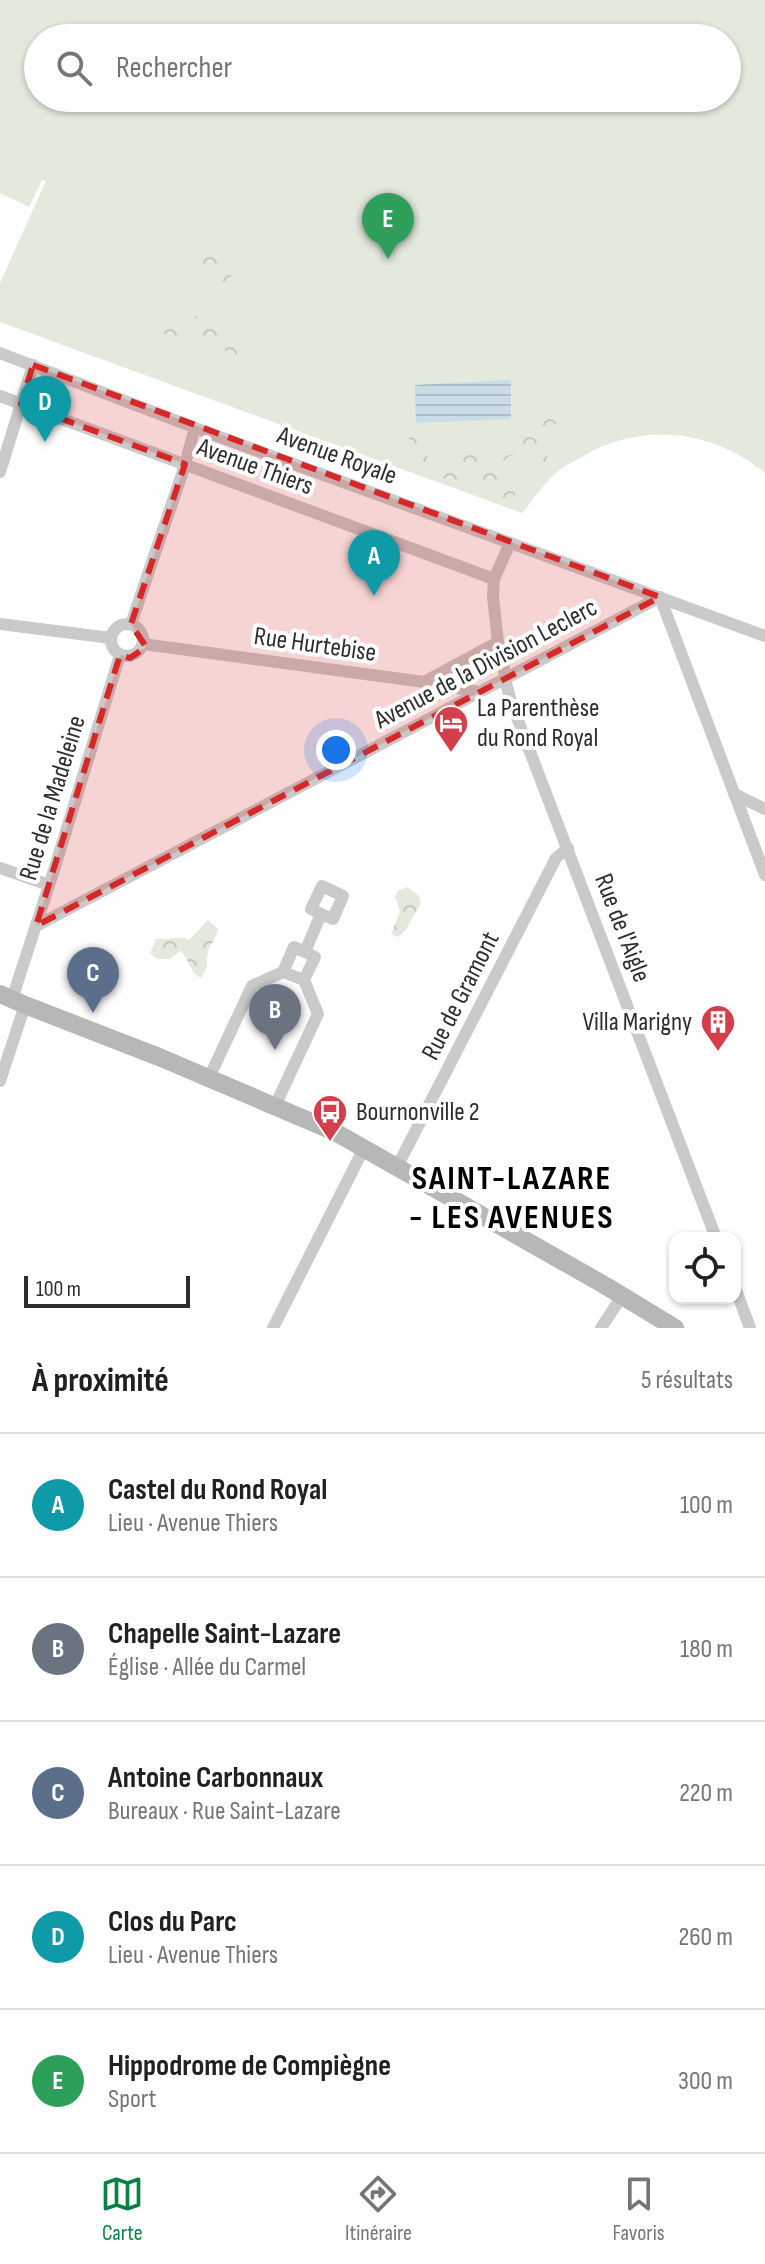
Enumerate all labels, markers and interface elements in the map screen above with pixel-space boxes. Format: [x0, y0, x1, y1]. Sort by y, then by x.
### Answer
search box [24, 24, 741, 112]
icon: search [52, 46, 96, 90]
text: Rechercher [116, 50, 232, 86]
pin: E [362, 193, 414, 259]
pin: D [19, 376, 71, 442]
street label: Avenue Royale [272, 420, 401, 492]
street label: Avenue Thiers [192, 431, 317, 502]
pin: A [348, 530, 400, 596]
street label: Avenue de la Division Leclerc [368, 592, 603, 736]
street label: Rue Hurtebise [252, 621, 378, 669]
place label: La Parenthèse du Rond Royal [477, 693, 600, 754]
hotel icon: La Parenthèse du Rond Royal [432, 704, 470, 754]
street label: Rue de la Madeleine [13, 712, 93, 884]
your location [316, 730, 356, 770]
street label: Rue de l'Aigle [587, 869, 657, 987]
street label: Rue de Gramont [415, 927, 507, 1065]
pin: C [67, 947, 119, 1013]
pin: B [249, 984, 301, 1050]
building icon: Villa Marigny [699, 1003, 737, 1053]
place label: Villa Marigny [582, 1007, 692, 1038]
bus stop icon: Bournonville 2 [311, 1093, 349, 1143]
place label: Bournonville 2 [356, 1097, 480, 1128]
district label: SAINT-LAZARE - LES AVENUES [409, 1158, 615, 1238]
map controls [669, 1232, 741, 1304]
button: locate [669, 1232, 741, 1304]
scale bar [24, 1272, 190, 1308]
text: 100 m [36, 1276, 81, 1303]
text: À proximité [32, 1360, 169, 1401]
text: 5 résultats [641, 1365, 733, 1396]
text: Castel du Rond Royal [108, 1472, 327, 1508]
text: A [52, 1490, 64, 1521]
text: 100 m [680, 1490, 733, 1521]
text: Lieu · Avenue Thiers [108, 1508, 278, 1539]
text: Chapelle Saint-Lazare [108, 1616, 341, 1652]
text: B [52, 1634, 64, 1665]
text: 180 m [680, 1634, 733, 1665]
text: Église · Allée du Carmel [108, 1652, 306, 1683]
text: Antoine Carbonnaux [108, 1760, 323, 1796]
text: C [51, 1778, 65, 1809]
text: 220 m [679, 1778, 733, 1809]
text: Bureaux · Rue Saint-Lazare [108, 1796, 341, 1827]
text: Clos du Parc [108, 1904, 237, 1940]
text: D [51, 1922, 65, 1953]
text: 260 m [678, 1922, 733, 1953]
text: Lieu · Avenue Thiers [108, 1940, 278, 1971]
text: Hippodrome de Compiègne [108, 2048, 391, 2084]
text: E [52, 2066, 64, 2097]
text: 300 m [678, 2066, 733, 2097]
text: Sport [108, 2084, 156, 2115]
tab: Carte [100, 2172, 144, 2247]
tab: Itinéraire [345, 2172, 412, 2247]
tab: Favoris [613, 2172, 665, 2247]

